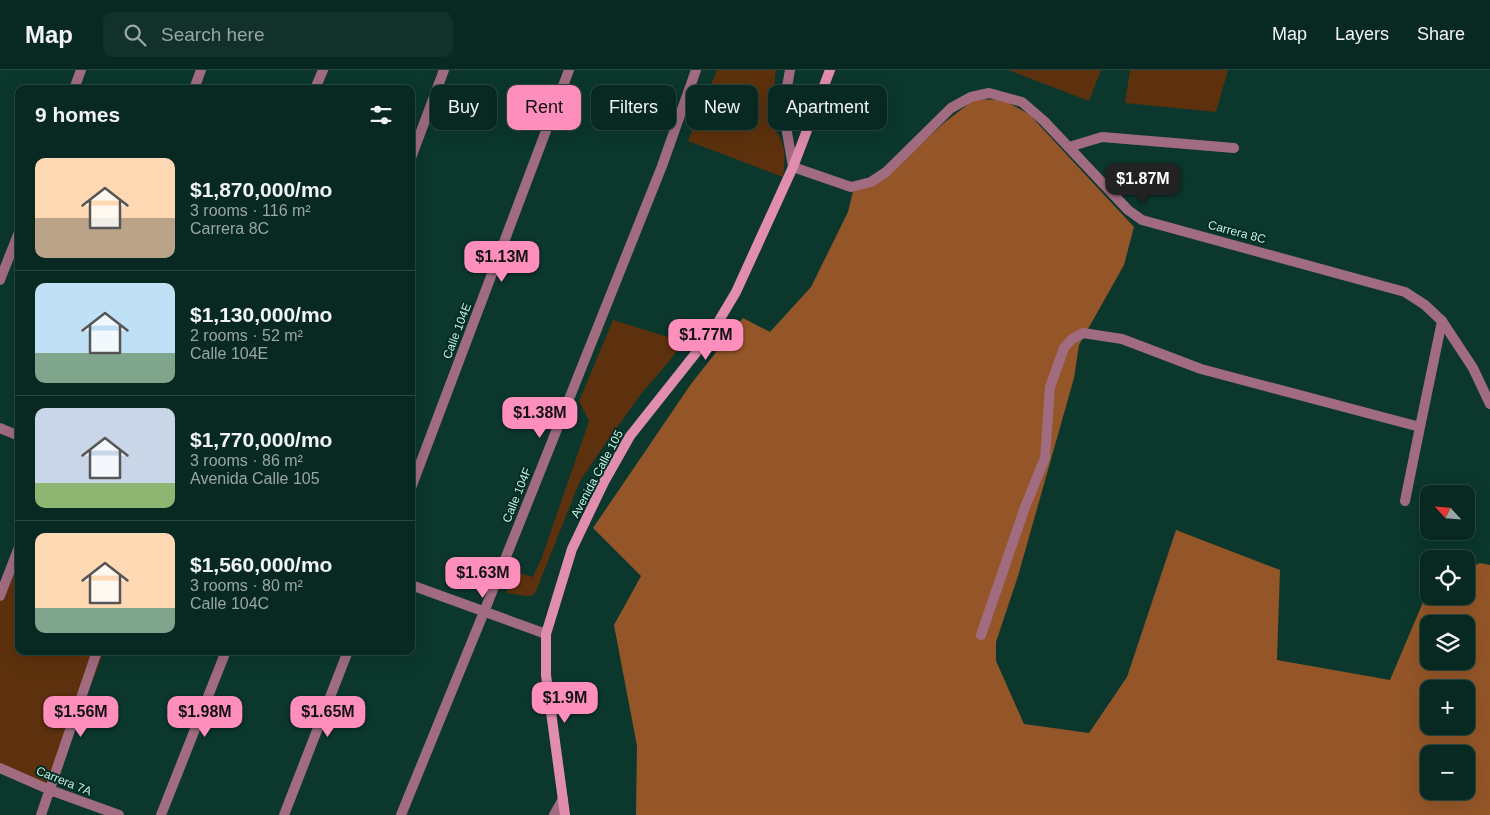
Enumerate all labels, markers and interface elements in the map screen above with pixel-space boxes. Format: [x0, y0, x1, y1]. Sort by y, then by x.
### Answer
search box [103, 12, 453, 57]
text: Map [25, 21, 73, 48]
icon: search [121, 21, 149, 49]
text: Search here [161, 24, 265, 45]
text: Map [1272, 24, 1307, 44]
text: Layers [1335, 24, 1389, 44]
text: Share [1417, 24, 1465, 44]
chip: Buy [430, 85, 497, 130]
chip: Rent [507, 85, 581, 130]
chip: Filters [591, 85, 676, 130]
chip: New [686, 85, 758, 130]
chip: Apartment [768, 85, 887, 130]
icon: filters [367, 101, 395, 129]
text: 9 homes [35, 103, 120, 126]
pin: $1.87M [1102, 162, 1184, 205]
text: $1.87M [1116, 170, 1170, 187]
icon: home [75, 178, 135, 238]
text: $1,870,000/mo [190, 178, 332, 201]
text: 3 rooms · 116 m² [190, 202, 311, 219]
street label: Carrera 8C [1207, 218, 1268, 247]
text: Carrera 8C [190, 220, 269, 237]
pin: $1.13M [461, 240, 543, 283]
text: $1.13M [475, 248, 529, 265]
street label: Calle 104E [440, 301, 474, 361]
icon: home [75, 303, 135, 363]
text: $1,130,000/mo [190, 303, 332, 326]
pin: $1.77M [665, 318, 747, 361]
text: $1.77M [679, 326, 733, 343]
text: 2 rooms · 52 m² [190, 327, 303, 344]
text: Calle 104E [190, 345, 268, 362]
pin: $1.38M [499, 396, 581, 439]
text: $1.38M [513, 404, 567, 421]
icon: home [75, 428, 135, 488]
text: $1,770,000/mo [190, 428, 332, 451]
street label: Avenida Calle 105 [568, 428, 626, 520]
text: 3 rooms · 86 m² [190, 452, 303, 469]
street label: Calle 104F [500, 465, 534, 525]
text: Avenida Calle 105 [190, 470, 320, 487]
north arrow [1420, 485, 1475, 540]
map controls [1420, 485, 1475, 800]
button: locate [1420, 550, 1475, 605]
icon: home [75, 553, 135, 613]
text: $1,560,000/mo [190, 553, 332, 576]
pin: $1.63M [442, 556, 524, 599]
text: $1.63M [456, 564, 510, 581]
text: 3 rooms · 80 m² [190, 577, 303, 594]
text: Calle 104C [190, 595, 269, 612]
button: layers [1420, 615, 1475, 670]
button: + [1420, 680, 1475, 735]
pin: $1.9M [530, 682, 600, 724]
text: $1.9M [543, 689, 587, 706]
pin: $1.56M [40, 696, 122, 738]
pin: $1.98M [164, 696, 246, 738]
pin: $1.65M [287, 696, 369, 738]
text: $1.56M [54, 703, 108, 720]
text: $1.98M [178, 703, 232, 720]
text: $1.65M [301, 703, 355, 720]
button: − [1420, 745, 1475, 800]
street label: Carrera 7A [34, 764, 94, 798]

